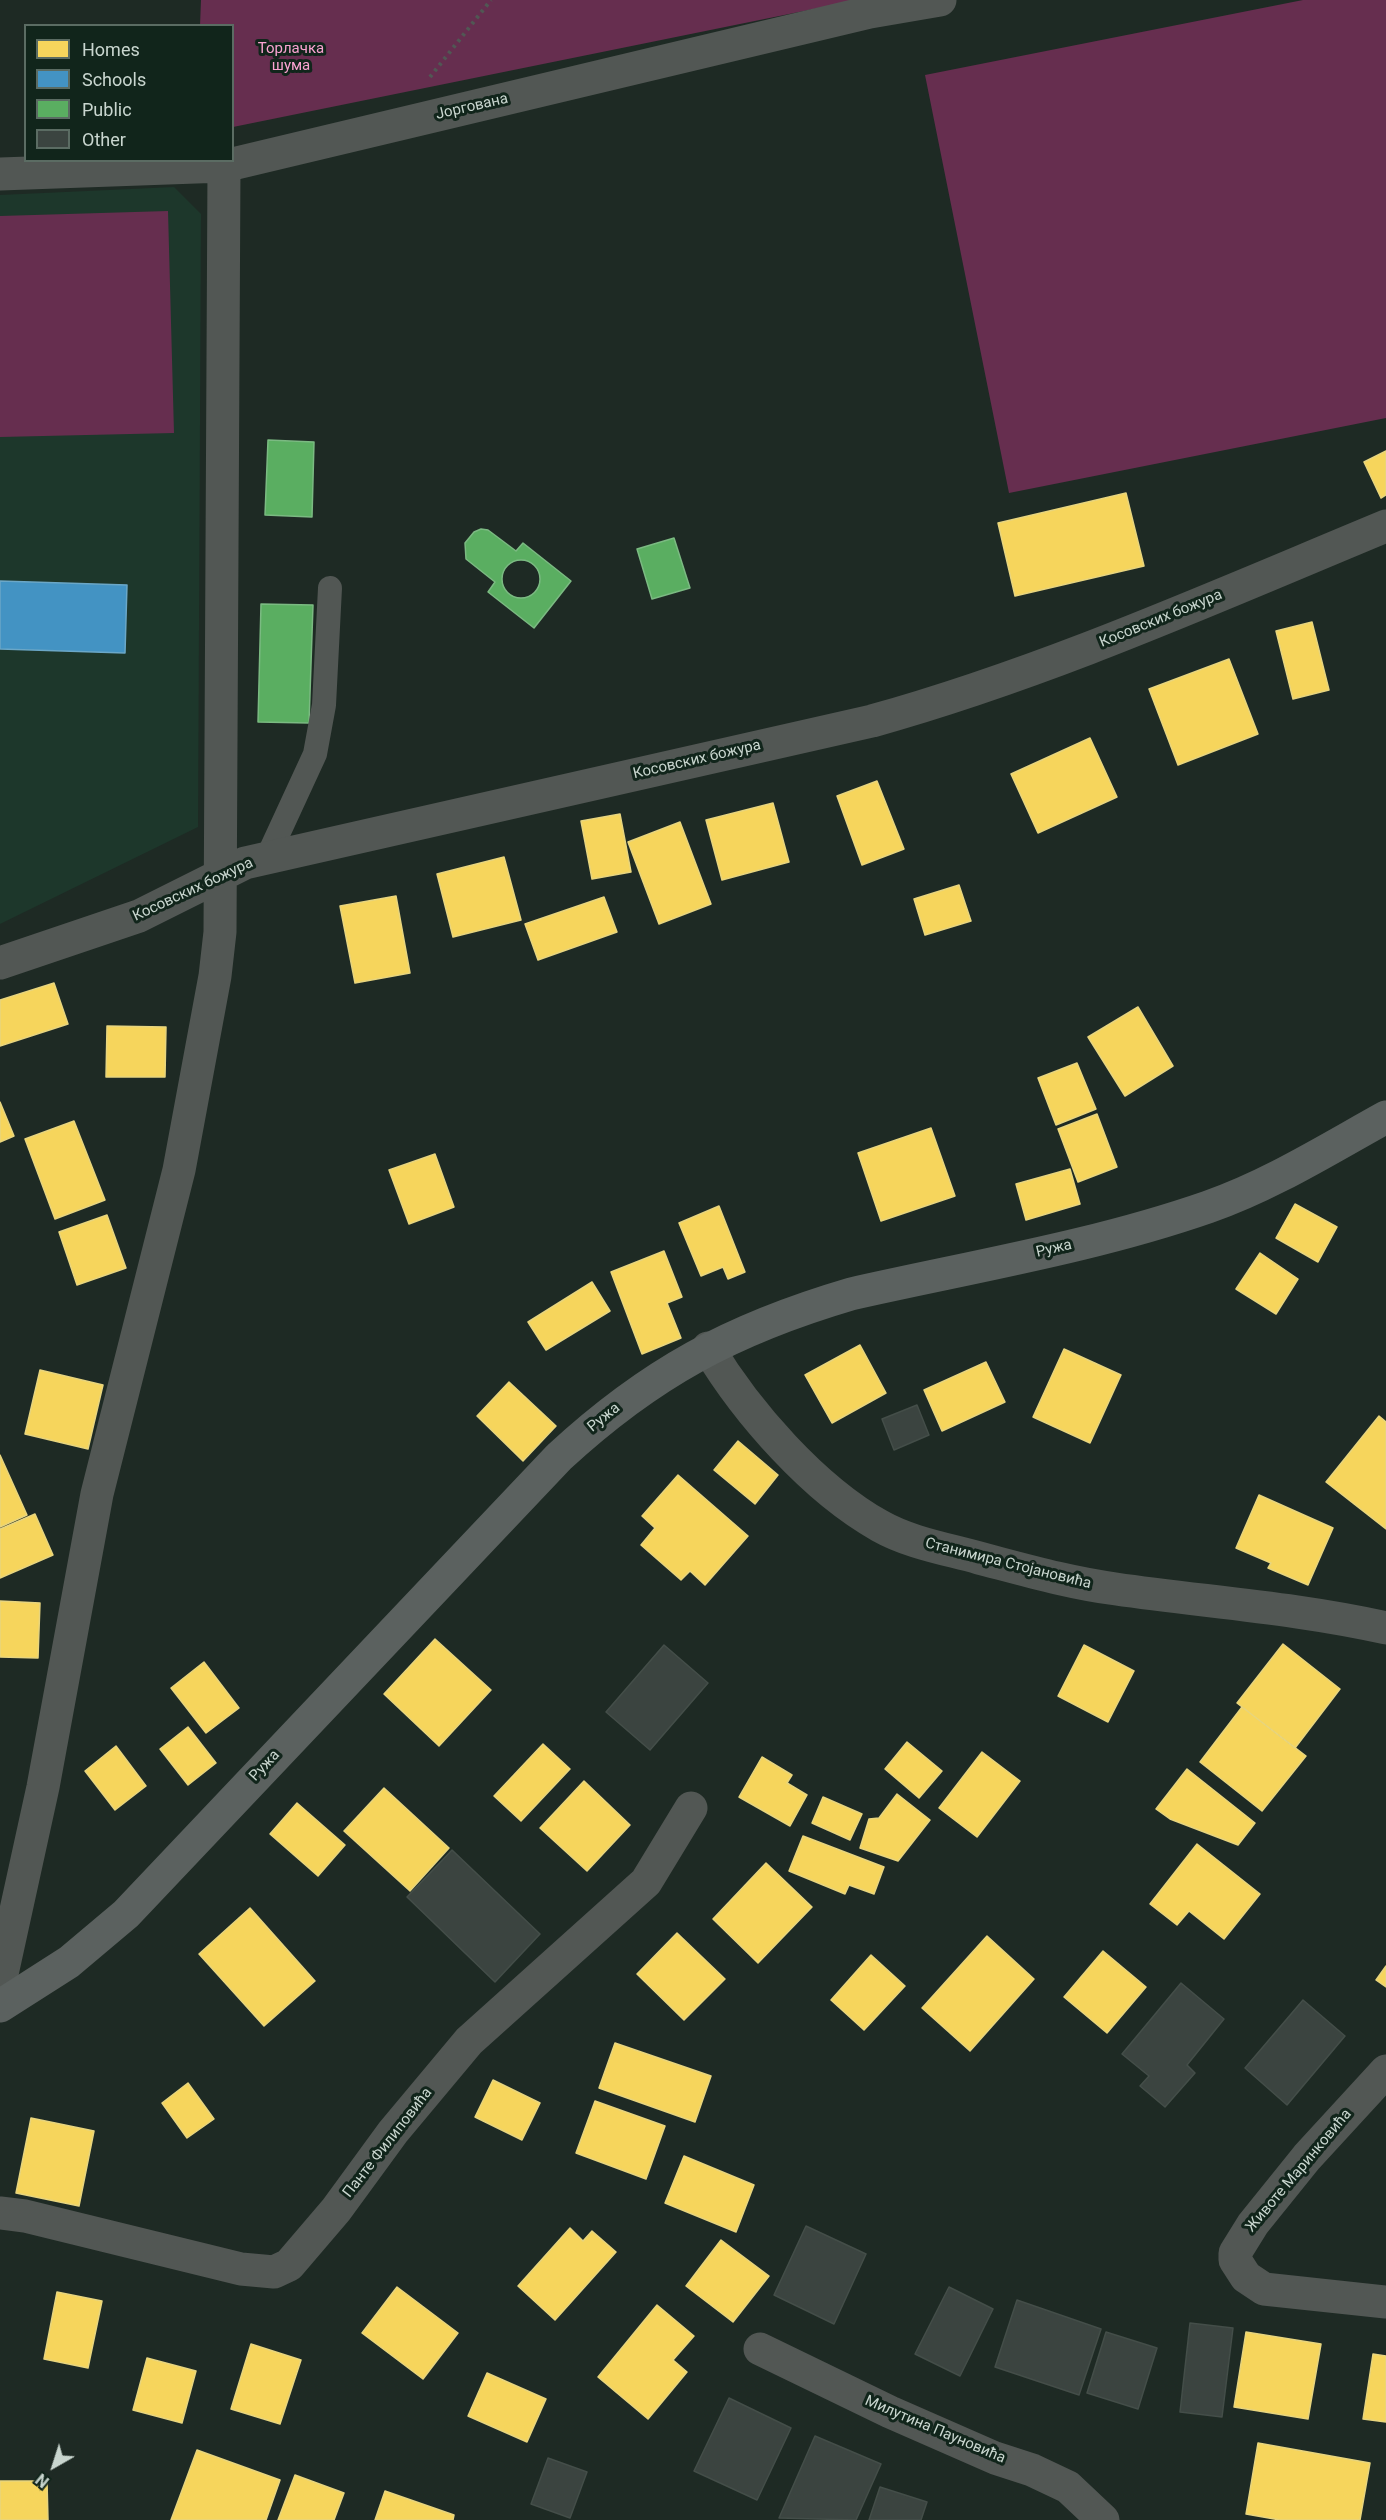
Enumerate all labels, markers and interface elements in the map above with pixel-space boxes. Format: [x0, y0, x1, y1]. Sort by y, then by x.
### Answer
legend [24, 24, 234, 162]
text: Homes [82, 39, 140, 60]
park label: Торлачка шума [258, 40, 324, 75]
text: Schools [82, 69, 146, 90]
street label: Јоргована [434, 90, 510, 124]
text: Public [82, 99, 132, 120]
text: Other [82, 129, 126, 150]
street label: Косовских божура [1097, 586, 1225, 652]
street label: Косовских божура [631, 737, 763, 783]
street label: Косовских божура [130, 854, 256, 926]
street label: Ружа [1034, 1236, 1074, 1262]
street label: Ружа [584, 1400, 624, 1436]
street label: Станимира Стојановића [923, 1535, 1093, 1593]
street label: Ружа [246, 1747, 284, 1785]
street label: Панте Филиповића [340, 2084, 436, 2202]
street label: Животе Маринковића [1242, 2106, 1356, 2236]
street label: Милутина Пауновића [862, 2392, 1008, 2468]
north arrow [24, 2436, 84, 2496]
text: N [32, 2469, 53, 2491]

